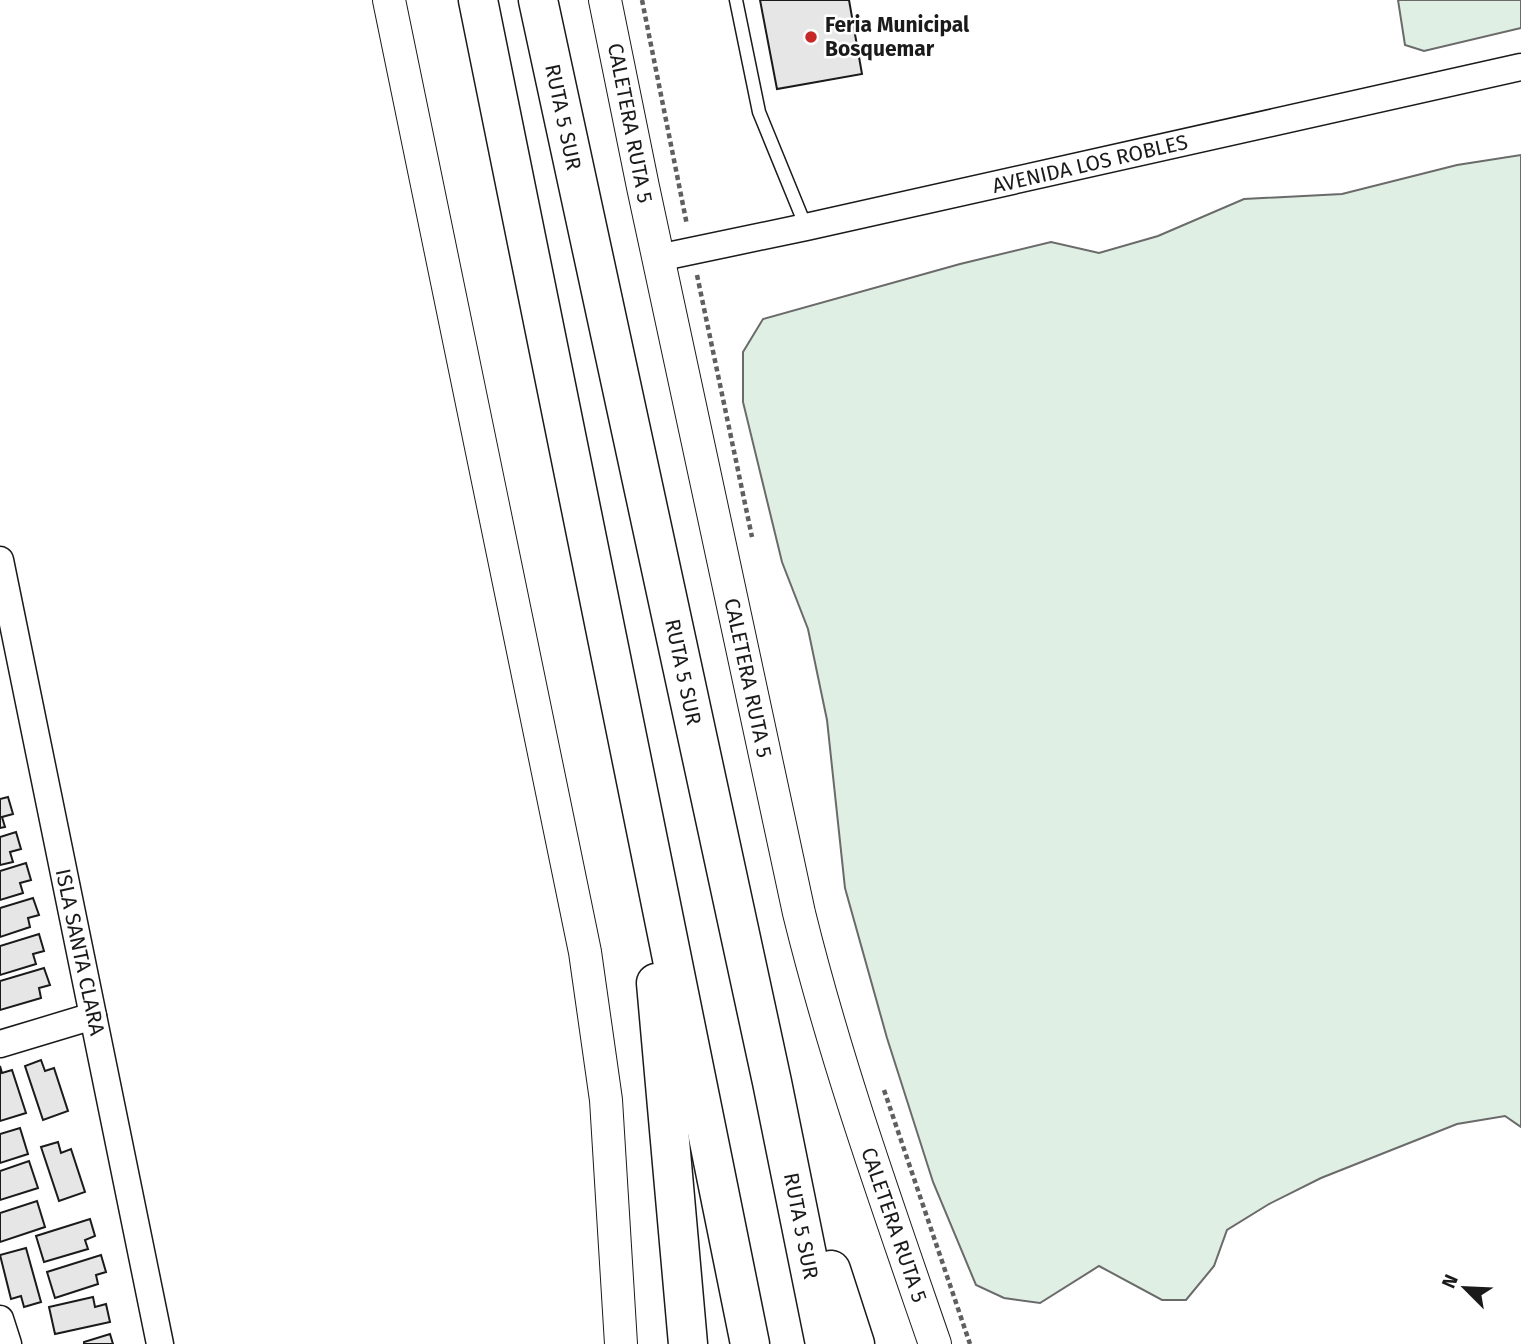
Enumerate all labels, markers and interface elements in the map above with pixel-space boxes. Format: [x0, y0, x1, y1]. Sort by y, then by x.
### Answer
place label: Feria Municipal Bosquemar [825, 12, 970, 62]
marker: Feria Municipal Bosquemar [803, 29, 819, 45]
street label: CALETERA RUTA 5 [602, 41, 658, 205]
street label: RUTA 5 SUR [539, 61, 587, 173]
street label: AVENIDA LOS ROBLES [990, 129, 1190, 199]
street label: CALETERA RUTA 5 [718, 596, 778, 760]
street label: RUTA 5 SUR [659, 616, 707, 728]
street label: ISLA SANTA CLARA [50, 866, 110, 1038]
street label: CALETERA RUTA 5 [855, 1144, 933, 1306]
street label: RUTA 5 SUR [778, 1171, 824, 1282]
north arrow [1430, 1253, 1500, 1323]
text: N [1437, 1271, 1463, 1292]

